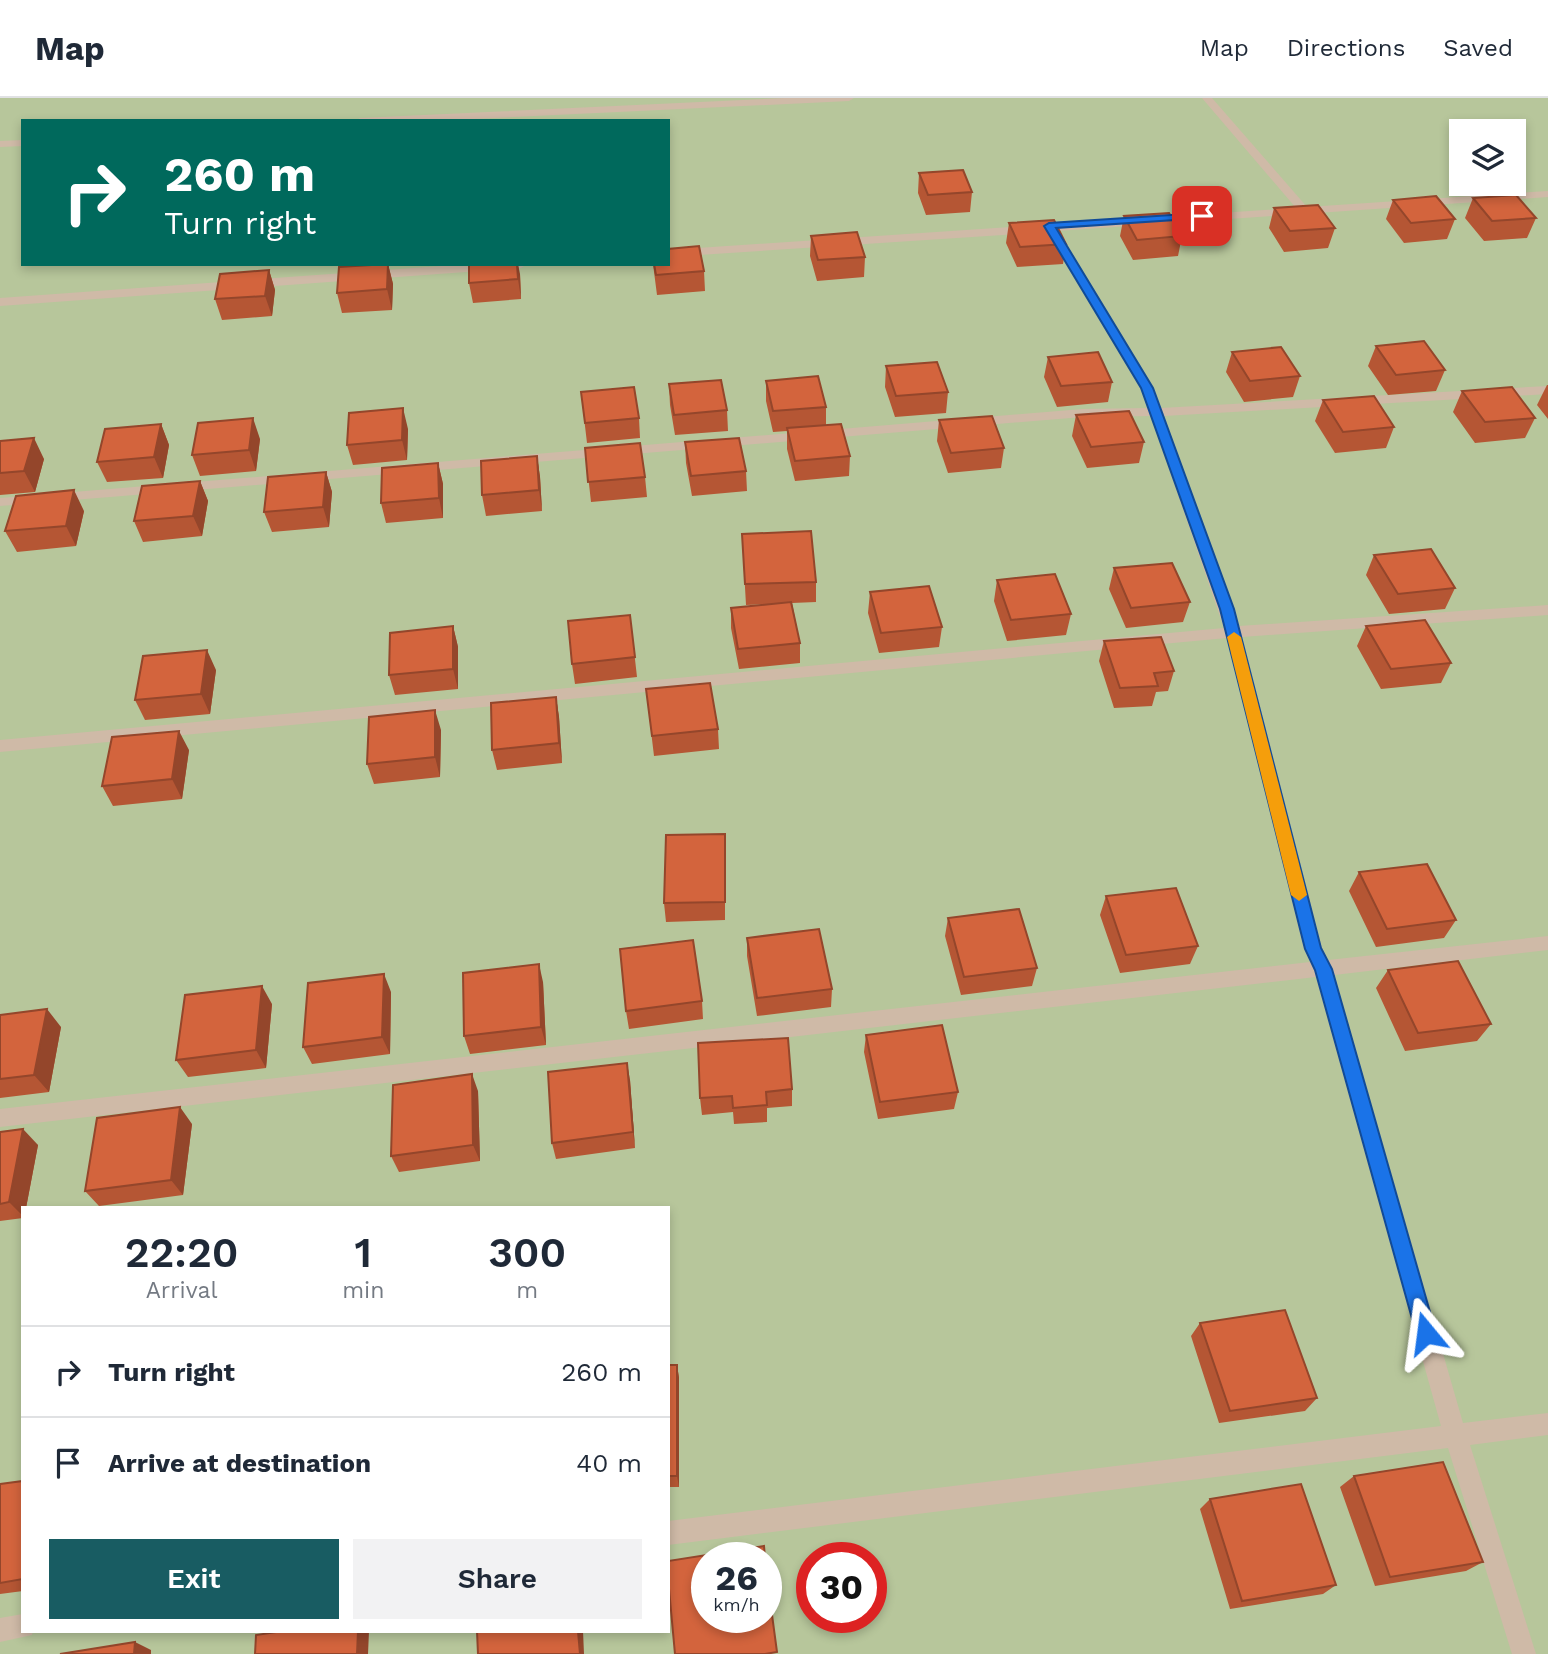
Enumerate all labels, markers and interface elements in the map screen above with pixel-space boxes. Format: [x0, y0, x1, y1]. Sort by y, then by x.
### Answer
text: Map [35, 29, 105, 68]
text: Map [1200, 34, 1249, 62]
text: Directions [1287, 34, 1405, 62]
text: Saved [1443, 34, 1513, 62]
map controls [1449, 119, 1526, 196]
button: layers [1449, 119, 1526, 196]
text: 260 m [164, 145, 315, 203]
icon: right [49, 147, 140, 238]
pin [1172, 186, 1232, 246]
icon: arrive [1183, 197, 1221, 235]
text: Turn right [164, 204, 316, 242]
text: 22:20 [125, 1228, 238, 1277]
text: 1 [355, 1228, 372, 1277]
text: 300 [488, 1228, 566, 1277]
text: Arrival [146, 1277, 217, 1304]
text: min [342, 1277, 384, 1304]
text: m [516, 1277, 538, 1304]
position arrow [1389, 1296, 1463, 1370]
icon: right [49, 1353, 87, 1391]
text: Turn right [108, 1357, 235, 1387]
text: 260 m [561, 1357, 642, 1387]
icon: arrive [49, 1444, 87, 1482]
text: Arrive at destination [108, 1448, 371, 1478]
text: 40 m [576, 1448, 642, 1478]
button: Exit [49, 1539, 339, 1619]
button: Share [353, 1539, 642, 1619]
speed limit sign: 30 [796, 1542, 887, 1633]
text: 26 [715, 1557, 758, 1599]
text: km/h [713, 1594, 760, 1615]

